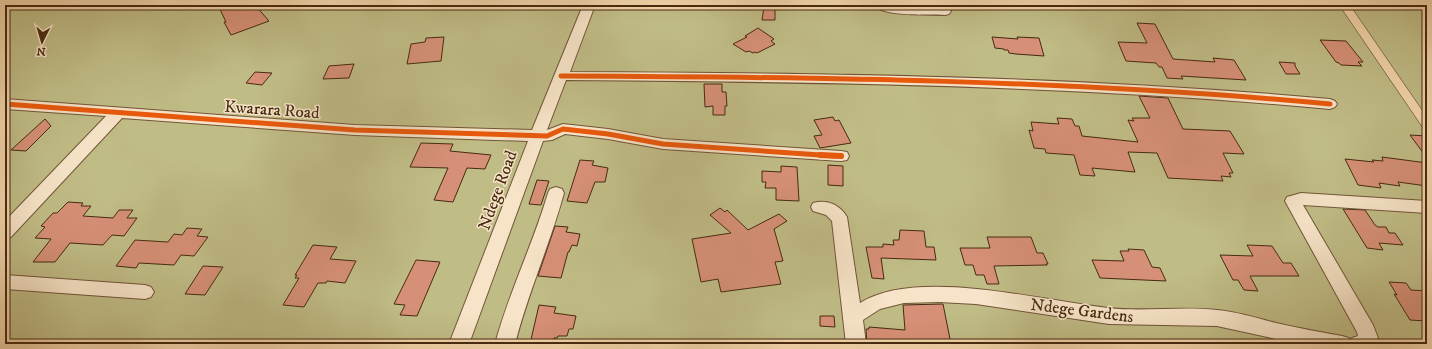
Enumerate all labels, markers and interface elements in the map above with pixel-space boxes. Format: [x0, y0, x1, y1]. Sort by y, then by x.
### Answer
north arrow [22, 22, 62, 62]
text: N [36, 44, 46, 58]
street label: Kwarara Road [224, 96, 321, 124]
street label: Ndege Road [473, 147, 523, 233]
street label: Ndege Gardens [1029, 294, 1135, 328]

